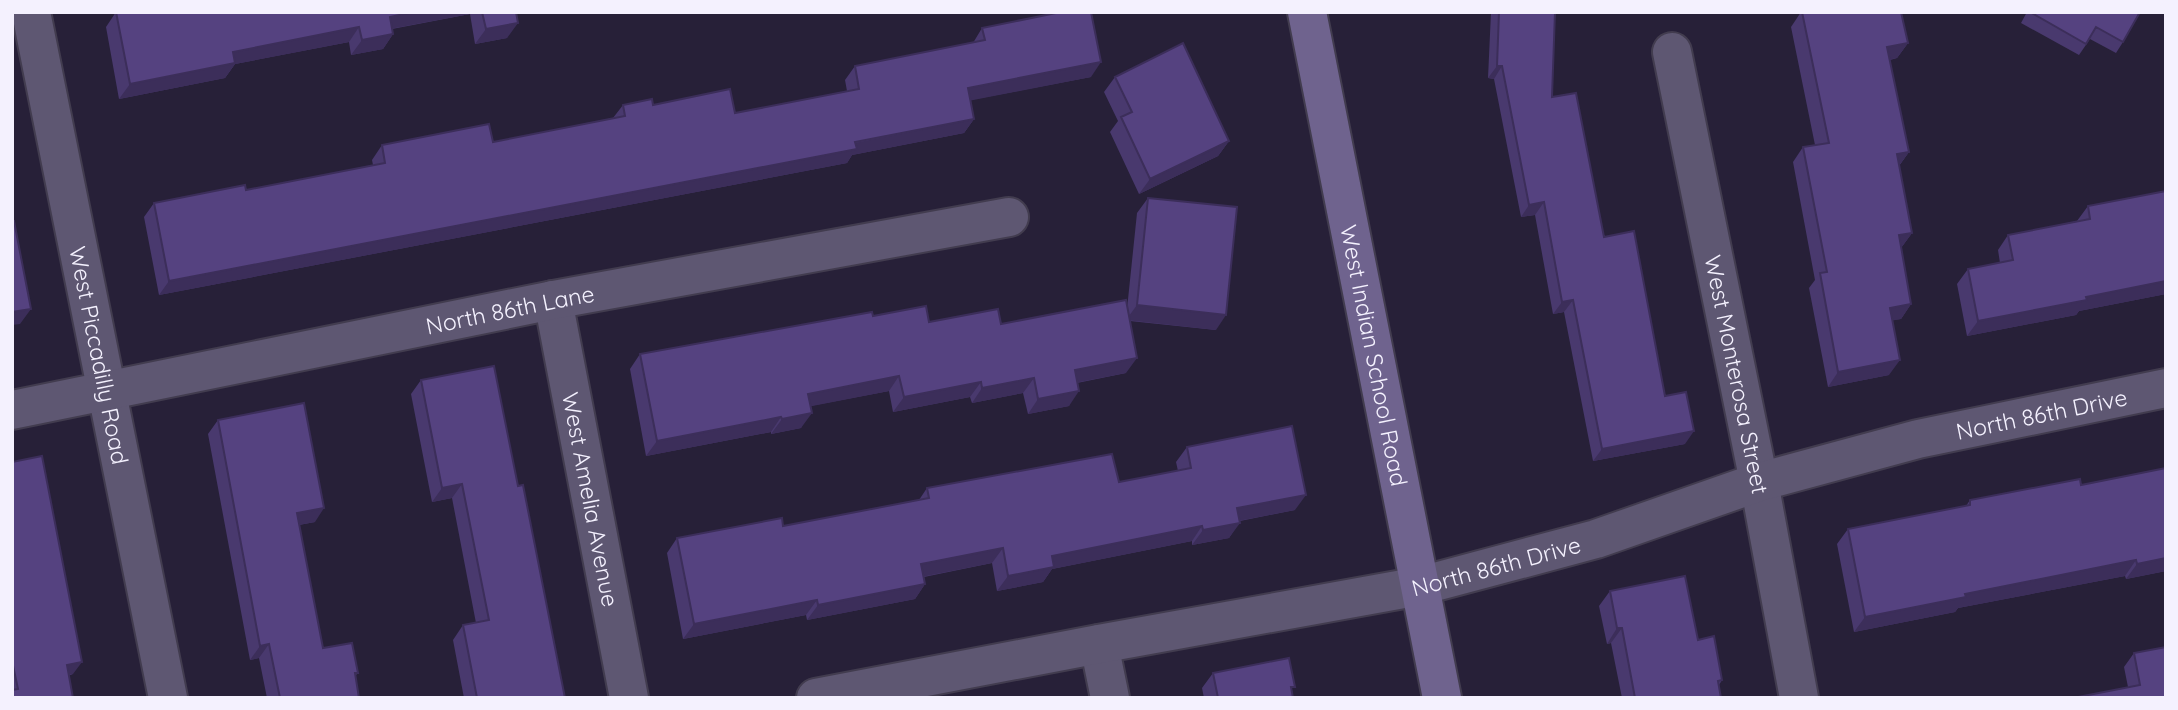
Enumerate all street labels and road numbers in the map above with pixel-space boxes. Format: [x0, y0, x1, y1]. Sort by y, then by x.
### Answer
street label: West Indian School Road [1335, 222, 1414, 489]
street label: West Piccadilly Road [64, 244, 135, 467]
street label: West Monterosa Street [1699, 252, 1775, 496]
street label: North 86th Lane [423, 278, 596, 340]
street label: North 86th Drive [1953, 382, 2130, 445]
street label: West Amelia Avenue [556, 390, 626, 609]
street label: North 86th Drive [1408, 529, 1584, 602]

